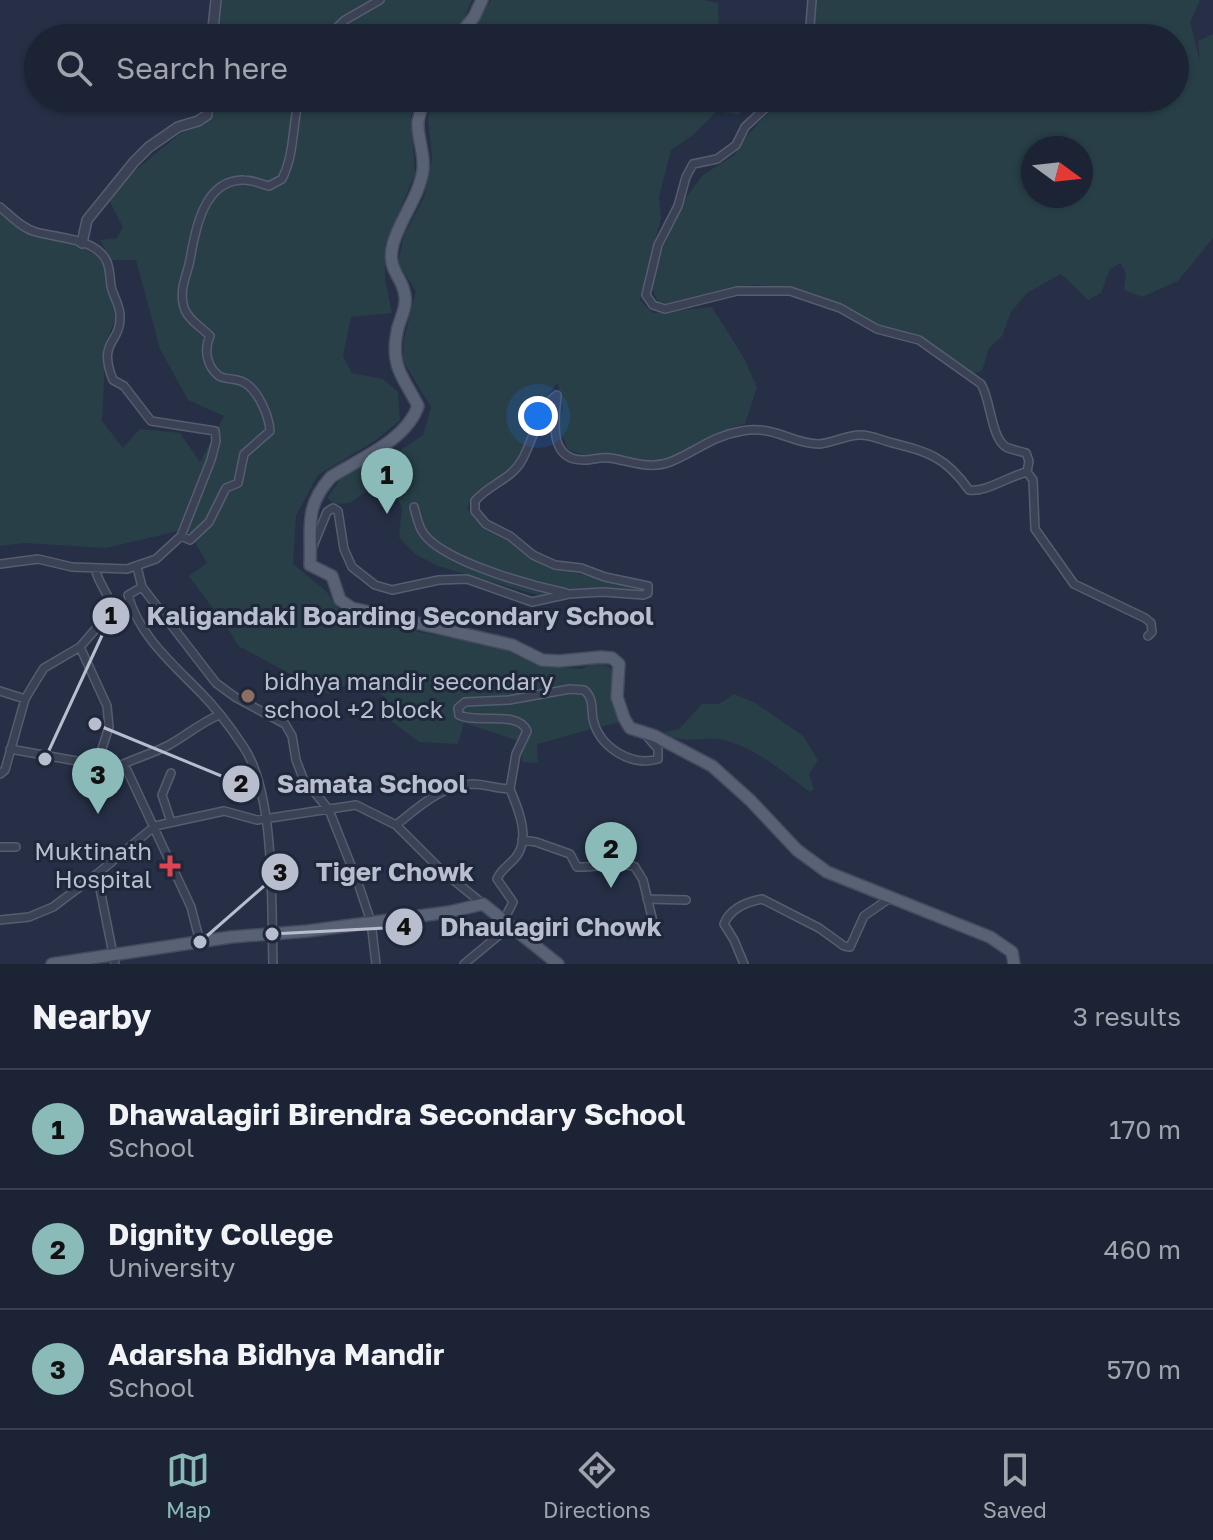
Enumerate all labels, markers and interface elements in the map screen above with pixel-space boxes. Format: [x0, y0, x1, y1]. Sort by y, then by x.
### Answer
search box [24, 24, 1189, 112]
icon: search [52, 46, 96, 90]
text: Search here [116, 50, 288, 86]
north arrow [1021, 136, 1093, 208]
your location [518, 396, 558, 436]
pin: 1 [361, 448, 413, 514]
callout: Kaligandaki Boarding Secondary School [91, 591, 670, 641]
text: 1 [105, 600, 117, 629]
text: Kaligandaki Boarding Secondary School [146, 600, 654, 631]
place label: bidhya mandir secondary school +2 block [264, 666, 553, 723]
marker: bidhya mandir secondary school +2 block [239, 687, 257, 705]
pin: 3 [72, 748, 124, 814]
callout: Samata School [221, 759, 483, 809]
text: 2 [234, 768, 248, 797]
text: Samata School [277, 768, 467, 799]
pin: 2 [585, 822, 637, 888]
place label: Muktinath Hospital [34, 836, 152, 893]
callout: Tiger Chowk [260, 847, 490, 897]
marker: Muktinath Hospital [159, 855, 181, 877]
text: Tiger Chowk [316, 856, 474, 887]
text: 3 [273, 857, 287, 886]
callout: Dhaulagiri Chowk [384, 902, 678, 952]
text: 4 [397, 911, 412, 940]
text: Dhaulagiri Chowk [440, 911, 662, 942]
text: Nearby [32, 996, 152, 1036]
text: 3 results [1073, 1001, 1181, 1032]
text: Dhawalagiri Birendra Secondary School [108, 1096, 685, 1132]
text: 1 [51, 1114, 65, 1145]
text: 170 m [1109, 1114, 1181, 1145]
text: School [108, 1132, 194, 1163]
text: Dignity College [108, 1216, 333, 1252]
text: 2 [50, 1234, 66, 1265]
text: 460 m [1104, 1234, 1181, 1265]
text: University [108, 1252, 235, 1283]
text: Adarsha Bidhya Mandir [108, 1336, 444, 1372]
text: 3 [50, 1354, 66, 1385]
text: 570 m [1107, 1354, 1181, 1385]
text: School [108, 1372, 194, 1403]
tab: Map [166, 1448, 211, 1523]
tab: Directions [543, 1448, 651, 1523]
tab: Saved [983, 1448, 1047, 1523]

